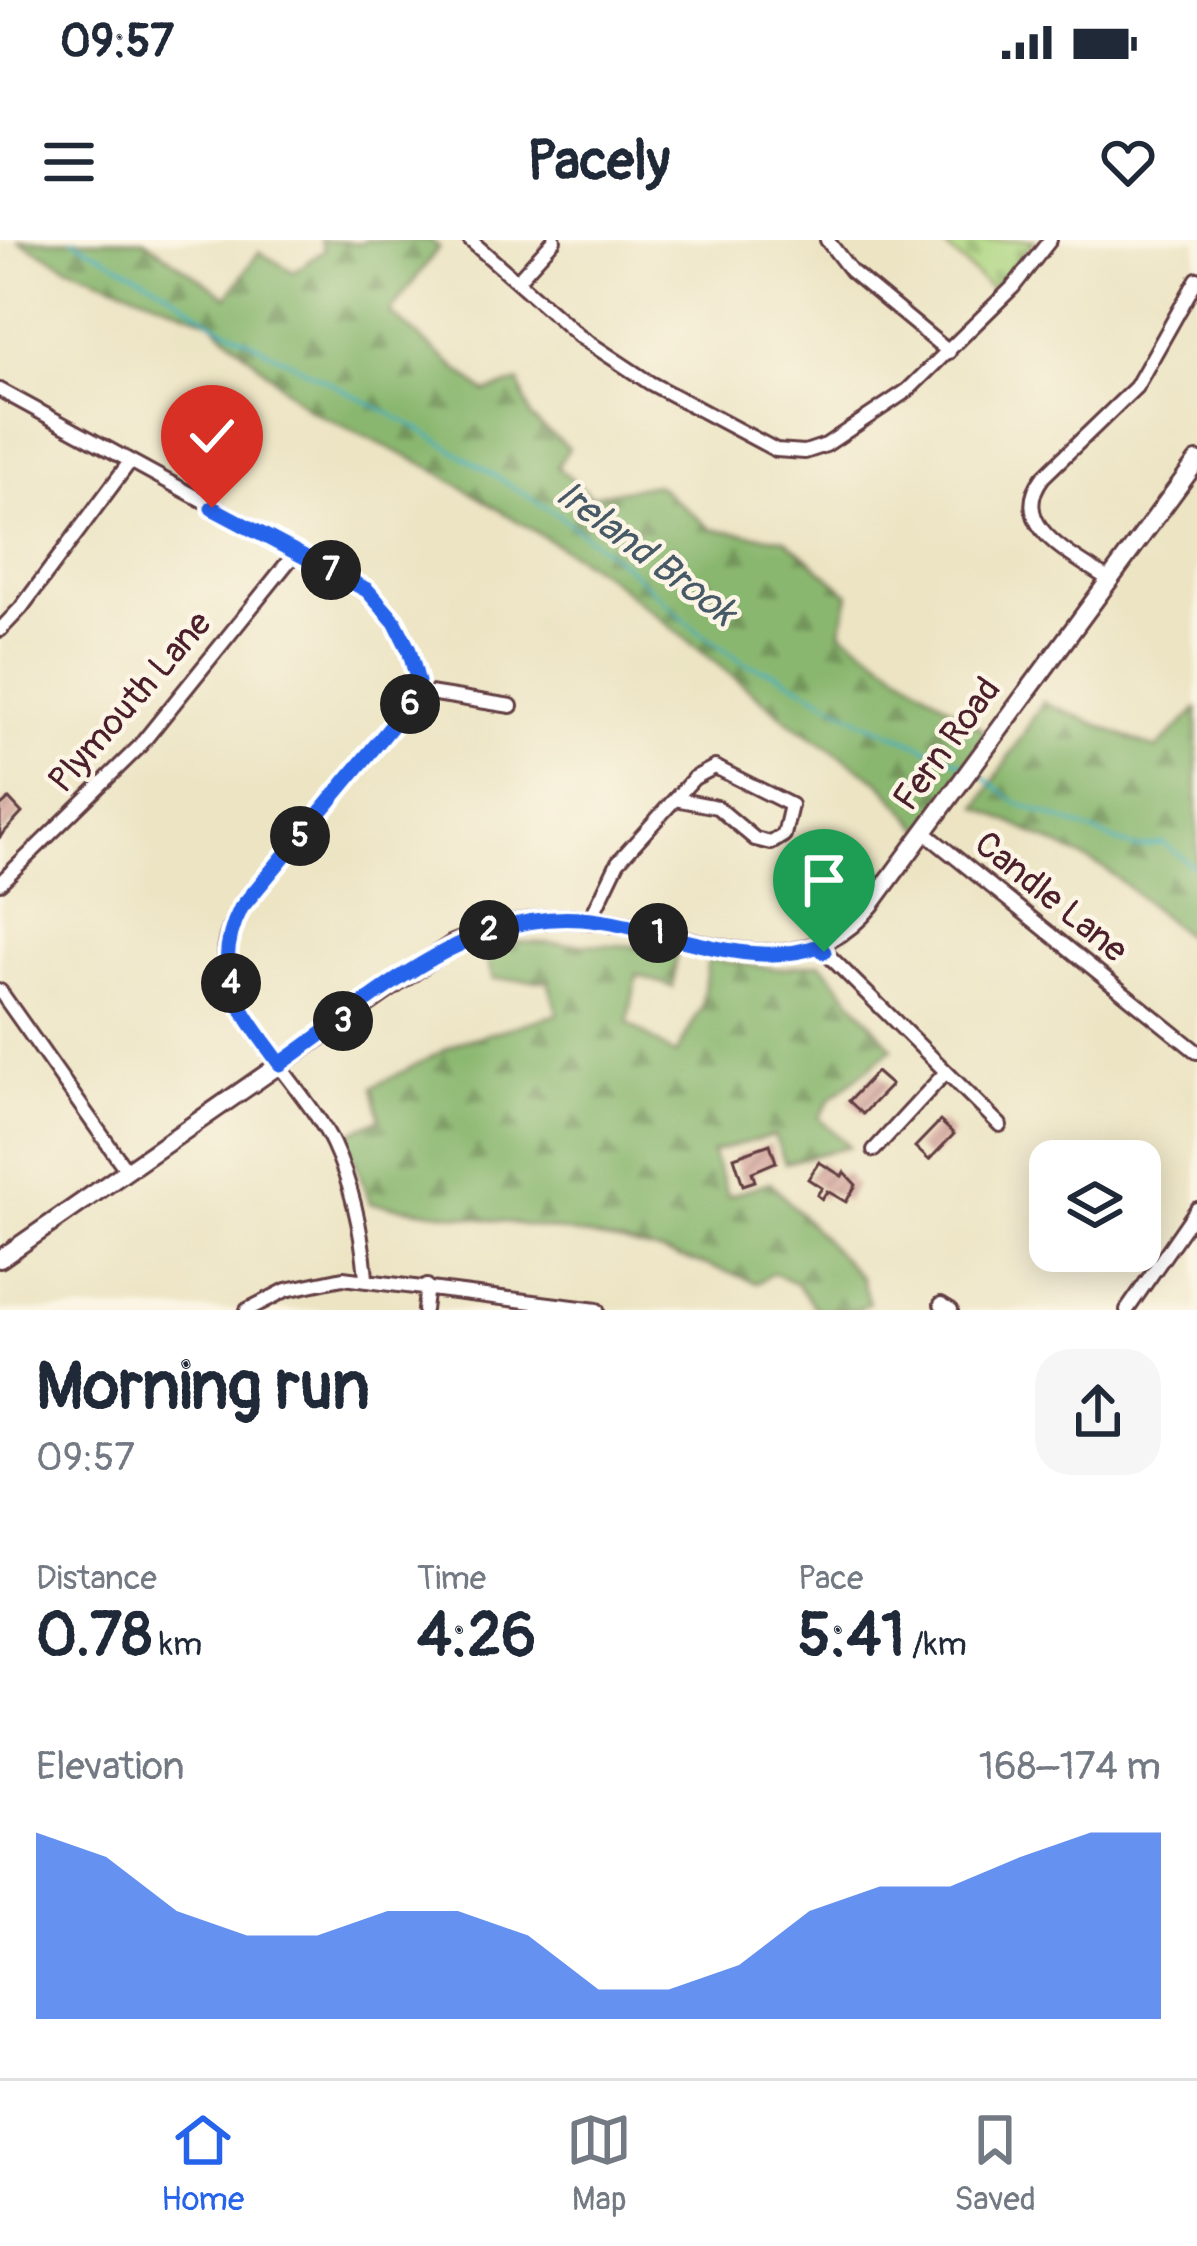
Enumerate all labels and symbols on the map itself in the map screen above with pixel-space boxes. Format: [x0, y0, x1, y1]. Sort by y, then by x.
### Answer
pin [161, 385, 263, 508]
water label: Ireland Brook [546, 469, 749, 639]
pin: 7 [301, 540, 361, 600]
street label: Plymouth Lane [39, 602, 221, 802]
street label: Fern Road [884, 669, 1010, 819]
pin: 6 [380, 674, 440, 734]
pin: 5 [270, 806, 330, 866]
street label: Candle Lane [965, 822, 1137, 973]
pin [773, 829, 875, 952]
pin: 2 [459, 900, 519, 960]
pin: 1 [628, 903, 688, 963]
pin: 4 [201, 953, 261, 1013]
pin: 3 [313, 991, 373, 1051]

